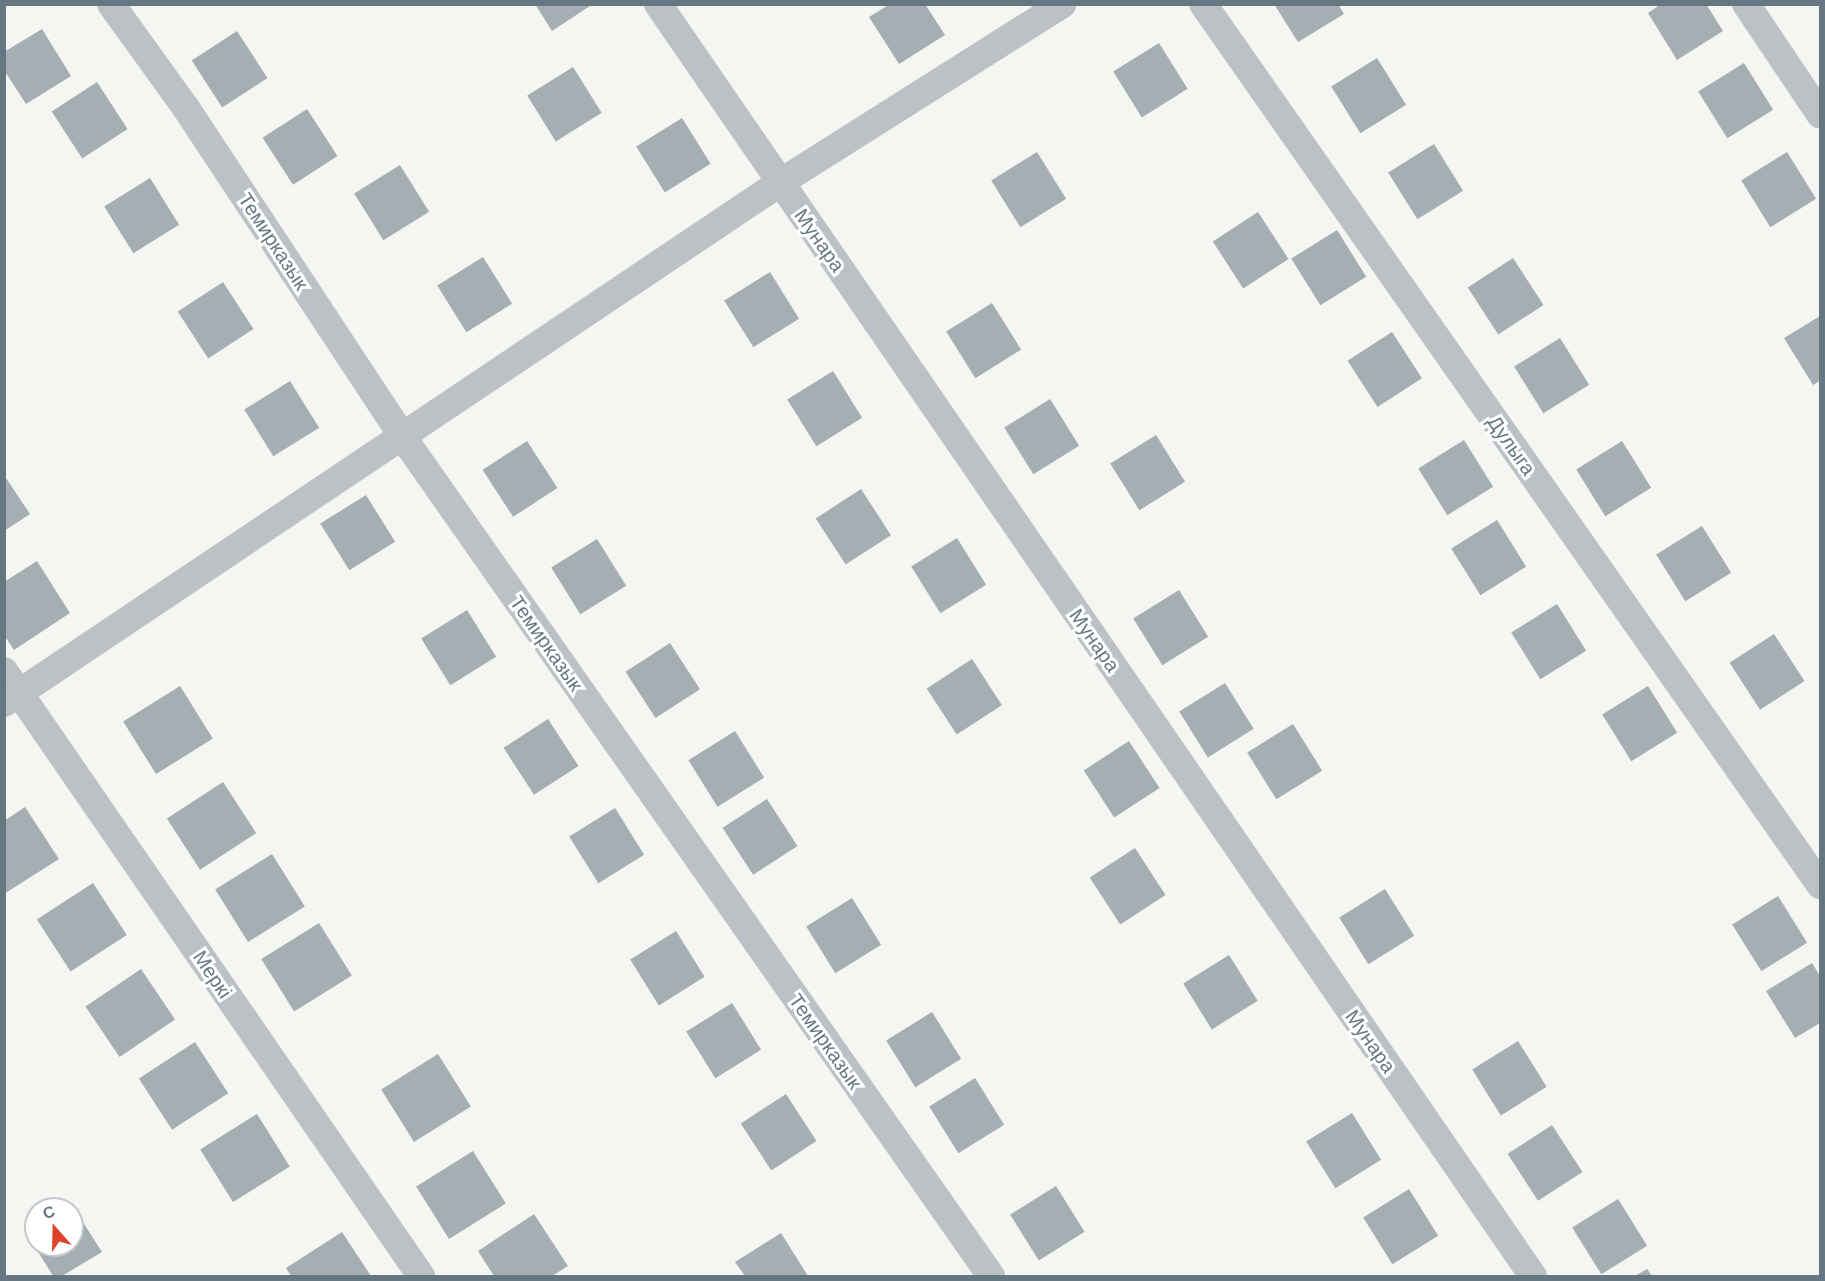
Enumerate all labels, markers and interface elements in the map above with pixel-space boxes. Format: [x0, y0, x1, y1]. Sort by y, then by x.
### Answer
street label: Темирказык [234, 188, 314, 294]
street label: Мунара [790, 204, 850, 276]
street label: Дулыга [1483, 410, 1541, 480]
street label: Темирказык [505, 591, 589, 695]
street label: Мунара [1065, 604, 1125, 676]
street label: Меркі [188, 946, 238, 1002]
street label: Темирказык [784, 989, 868, 1093]
street label: Мунара [1341, 1005, 1401, 1077]
north arrow [24, 1197, 84, 1257]
text: С [40, 1201, 57, 1222]

